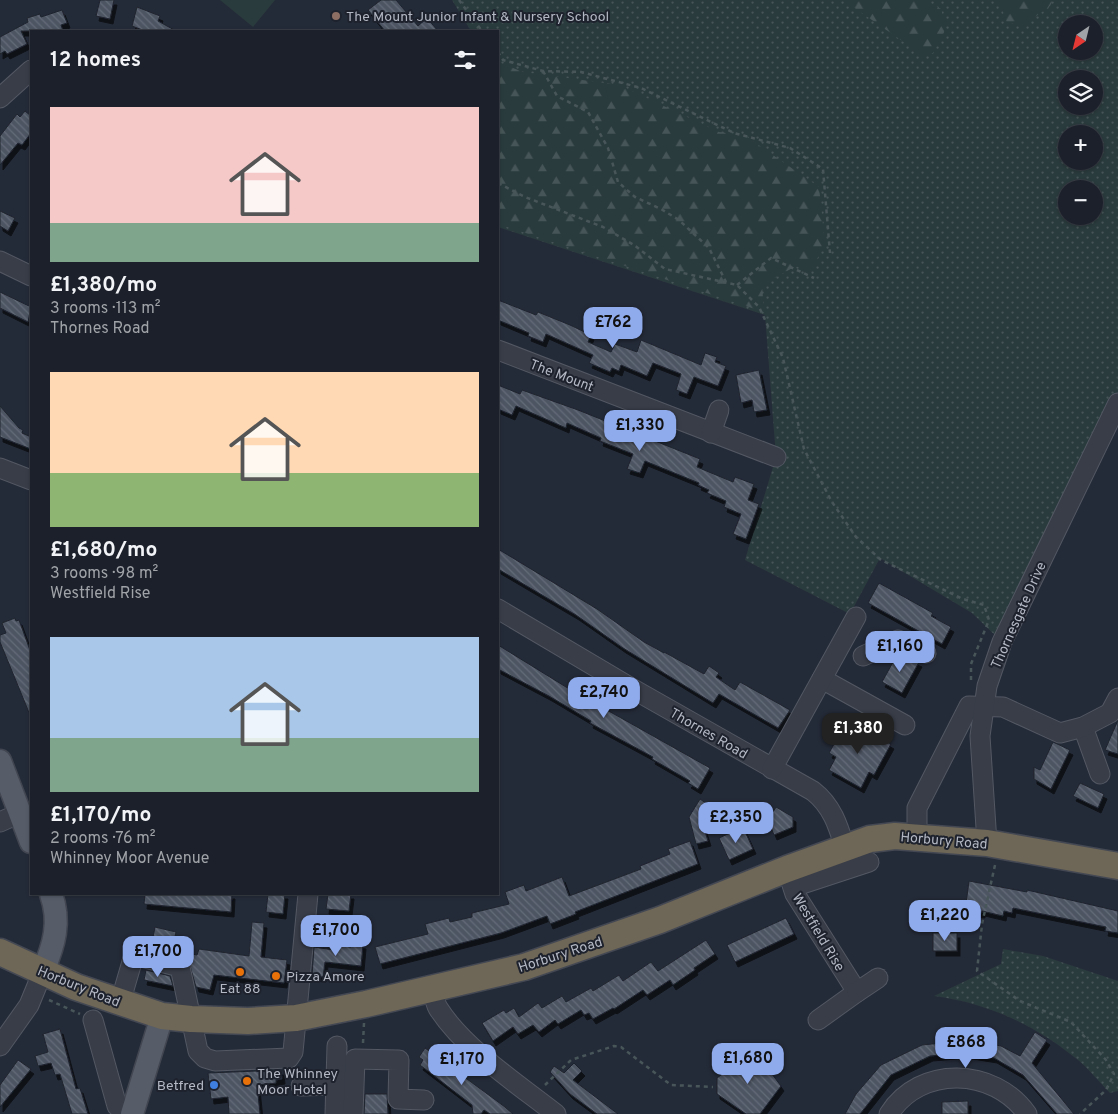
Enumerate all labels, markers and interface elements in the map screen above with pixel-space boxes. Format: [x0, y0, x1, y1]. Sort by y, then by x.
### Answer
place label: The Mount Junior Infant & Nursery School [346, 9, 609, 26]
marker: The Mount Junior Infant & Nursery School [330, 10, 342, 22]
north arrow [1058, 15, 1102, 60]
map controls [1058, 15, 1103, 225]
icon: filters [451, 46, 479, 74]
text: 12 homes [50, 47, 141, 74]
button: layers [1058, 70, 1103, 115]
button: + [1058, 125, 1103, 170]
icon: home [220, 139, 310, 229]
button: − [1058, 180, 1103, 225]
text: £1,380/mo [50, 272, 157, 299]
text: 3 rooms · 113 m² [50, 299, 161, 319]
pin: £762 [583, 306, 643, 349]
text: £762 [594, 313, 632, 333]
text: Thornes Road [50, 319, 150, 339]
street label: The Mount [527, 356, 596, 396]
icon: home [220, 404, 310, 494]
pin: £1,330 [599, 410, 681, 452]
text: £1,330 [615, 416, 665, 436]
text: £1,680/mo [50, 537, 158, 564]
street label: Thornesgate Drive [988, 559, 1051, 672]
text: 3 rooms · 98 m² [50, 564, 158, 584]
text: Westfield Rise [50, 584, 150, 604]
pin: £1,160 [859, 630, 941, 673]
text: £1,160 [877, 637, 923, 657]
icon: home [220, 669, 310, 759]
pin: £2,740 [563, 676, 645, 719]
text: £2,740 [579, 683, 629, 703]
street label: Thornes Road [666, 705, 750, 763]
pin: £1,380 [817, 712, 899, 755]
text: £1,380 [833, 719, 883, 739]
text: £1,170/mo [50, 802, 151, 829]
pin: £2,350 [695, 802, 777, 844]
text: £2,350 [709, 808, 763, 828]
text: 2 rooms · 76 m² [50, 829, 156, 849]
street label: Horbury Road [900, 829, 988, 854]
text: Whinney Moor Avenue [50, 849, 209, 869]
street label: Westfield Rise [788, 891, 848, 975]
pin: £1,220 [904, 900, 986, 942]
text: £1,220 [920, 906, 970, 926]
pin: £1,700 [295, 914, 377, 957]
text: £1,700 [312, 921, 360, 941]
street label: Horbury Road [516, 934, 605, 977]
pin: £1,700 [117, 936, 199, 978]
text: £1,700 [134, 942, 182, 962]
street label: Horbury Road [35, 963, 122, 1012]
marker: Eat 88 [234, 966, 246, 978]
place label: Pizza Amore [286, 969, 365, 986]
marker: Pizza Amore [270, 970, 282, 982]
place label: Eat 88 [219, 981, 261, 998]
pin: £868 [936, 1026, 996, 1069]
text: £868 [946, 1033, 986, 1053]
pin: £1,680 [707, 1042, 789, 1085]
pin: £1,170 [421, 1044, 503, 1086]
text: £1,680 [723, 1049, 773, 1069]
text: £1,170 [439, 1050, 485, 1070]
place label: The Whinney Moor Hotel [257, 1066, 338, 1099]
marker: The Whinney Moor Hotel [241, 1075, 253, 1087]
place label: Betfred [157, 1078, 204, 1095]
marker: Betfred [208, 1079, 220, 1091]

